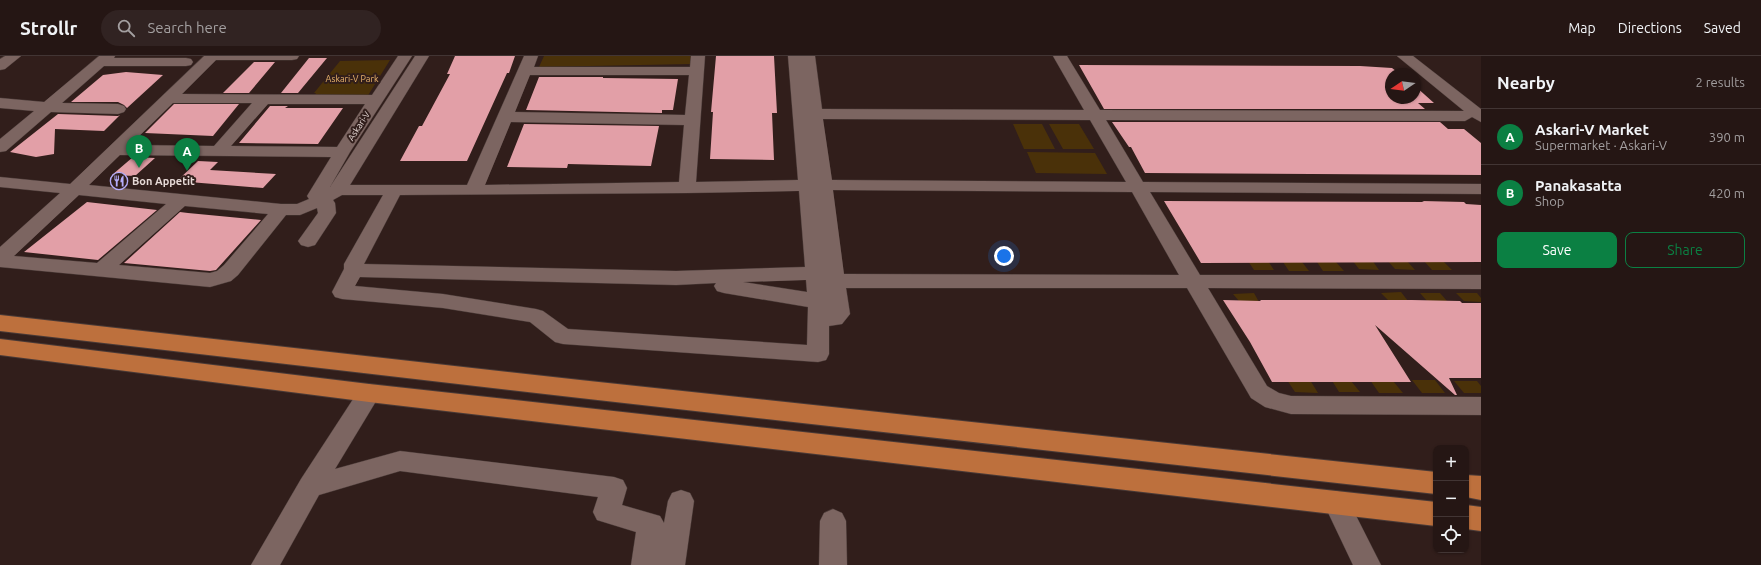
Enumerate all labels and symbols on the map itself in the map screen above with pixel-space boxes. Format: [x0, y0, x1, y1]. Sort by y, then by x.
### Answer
north arrow [1385, 68, 1421, 104]
park label: Askari-V Park [326, 74, 379, 84]
street label: Askari-V [346, 109, 372, 143]
pin: B [126, 135, 152, 168]
pin: A [174, 138, 200, 171]
restaurant icon: Bon Appetit [109, 171, 129, 191]
place label: Bon Appetit [132, 175, 195, 187]
your location [994, 246, 1014, 266]

